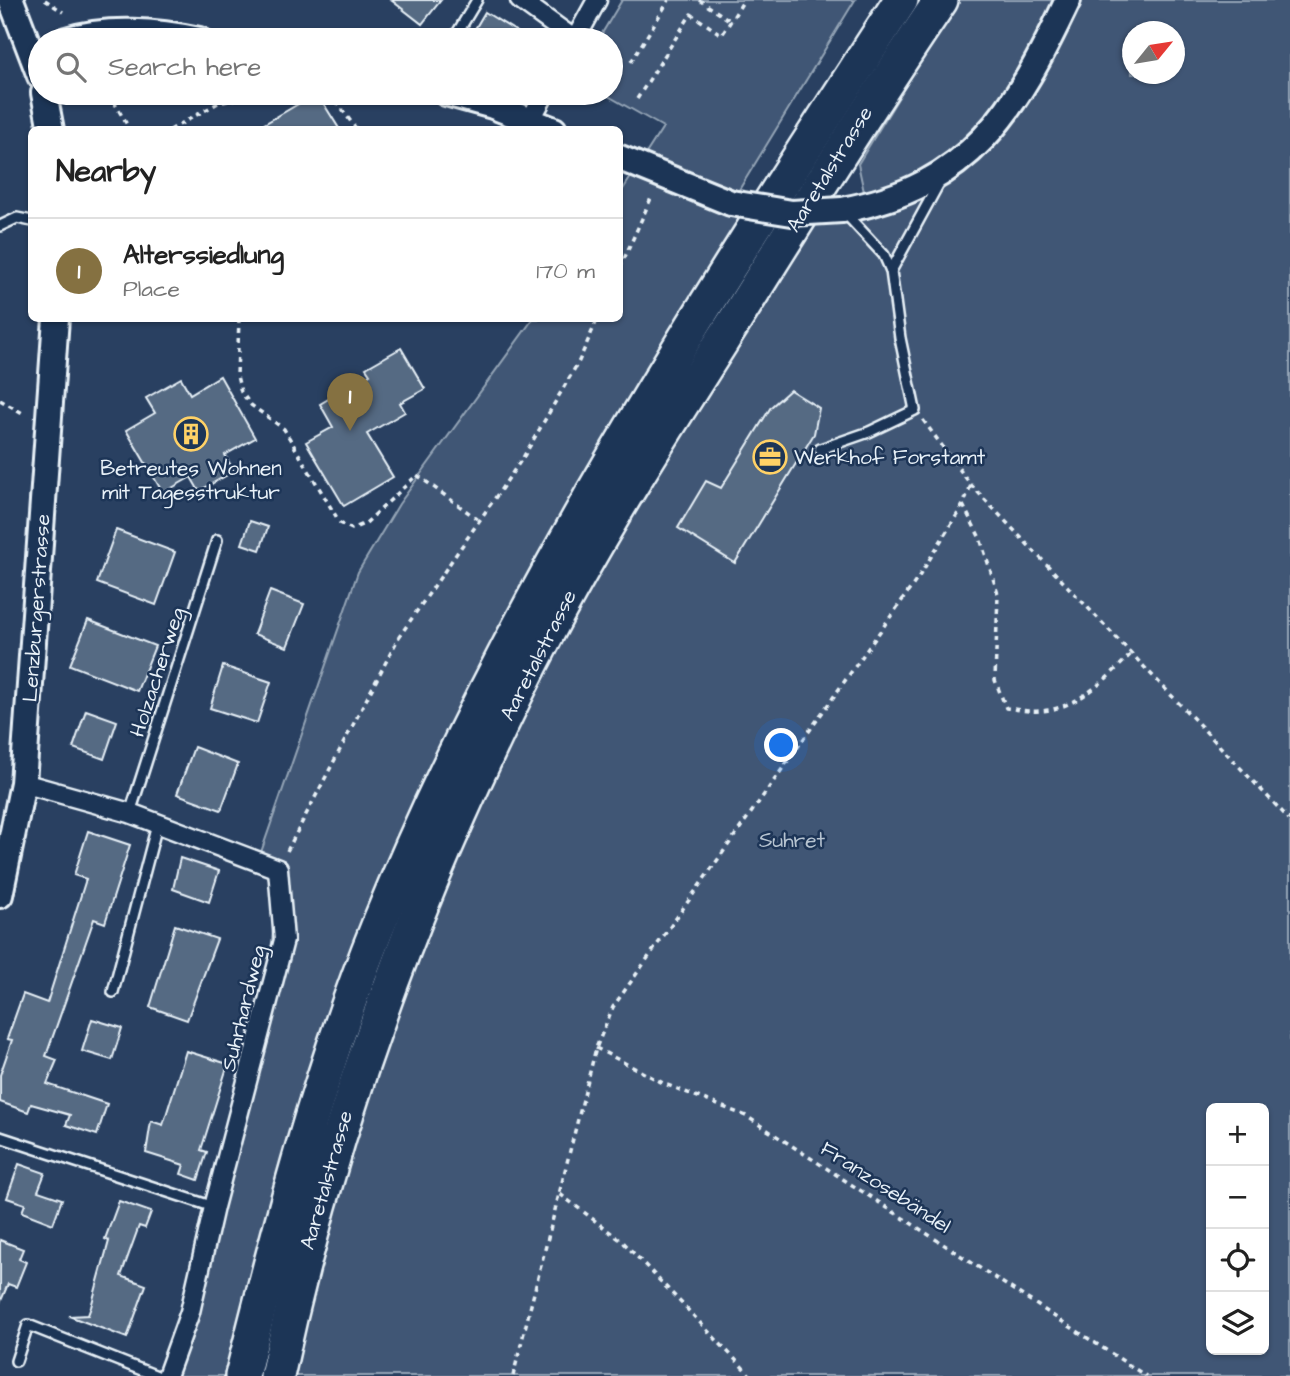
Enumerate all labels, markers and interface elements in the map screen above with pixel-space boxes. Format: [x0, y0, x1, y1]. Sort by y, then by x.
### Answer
north arrow [1122, 21, 1185, 84]
search box [28, 28, 623, 105]
icon: search [52, 48, 90, 86]
text: Search here [108, 49, 261, 85]
street label: Aaretalstrasse [779, 101, 880, 238]
text: Nearby [56, 151, 156, 193]
text: Alterssiedlung [123, 237, 284, 273]
text: 1 [78, 255, 80, 287]
text: 170 m [536, 255, 595, 287]
text: Place [123, 273, 180, 305]
pin: 1 [327, 373, 373, 431]
building icon: Betreutes Wohnen mit Tagesstruktur [172, 415, 210, 453]
office icon: Werkhof Forstamt [751, 438, 789, 476]
place label: Werkhof Forstamt [794, 443, 986, 472]
place label: Betreutes Wohnen mit Tagesstruktur [100, 454, 282, 509]
street label: Lenzburgerstrasse [15, 513, 60, 703]
street label: Aaretalstrasse [493, 585, 584, 726]
street label: Holzacherweg [123, 603, 194, 741]
your location [764, 728, 798, 762]
park label: Suhret [759, 826, 826, 855]
street label: Suhrhardweg [214, 942, 275, 1075]
map controls [1206, 1103, 1269, 1355]
button: + [1206, 1103, 1269, 1166]
street label: Aaretalstrasse [293, 1107, 360, 1253]
street label: Franzosebändel [815, 1134, 956, 1240]
button: − [1206, 1166, 1269, 1229]
button: locate [1206, 1229, 1269, 1292]
button: layers [1206, 1292, 1269, 1355]

